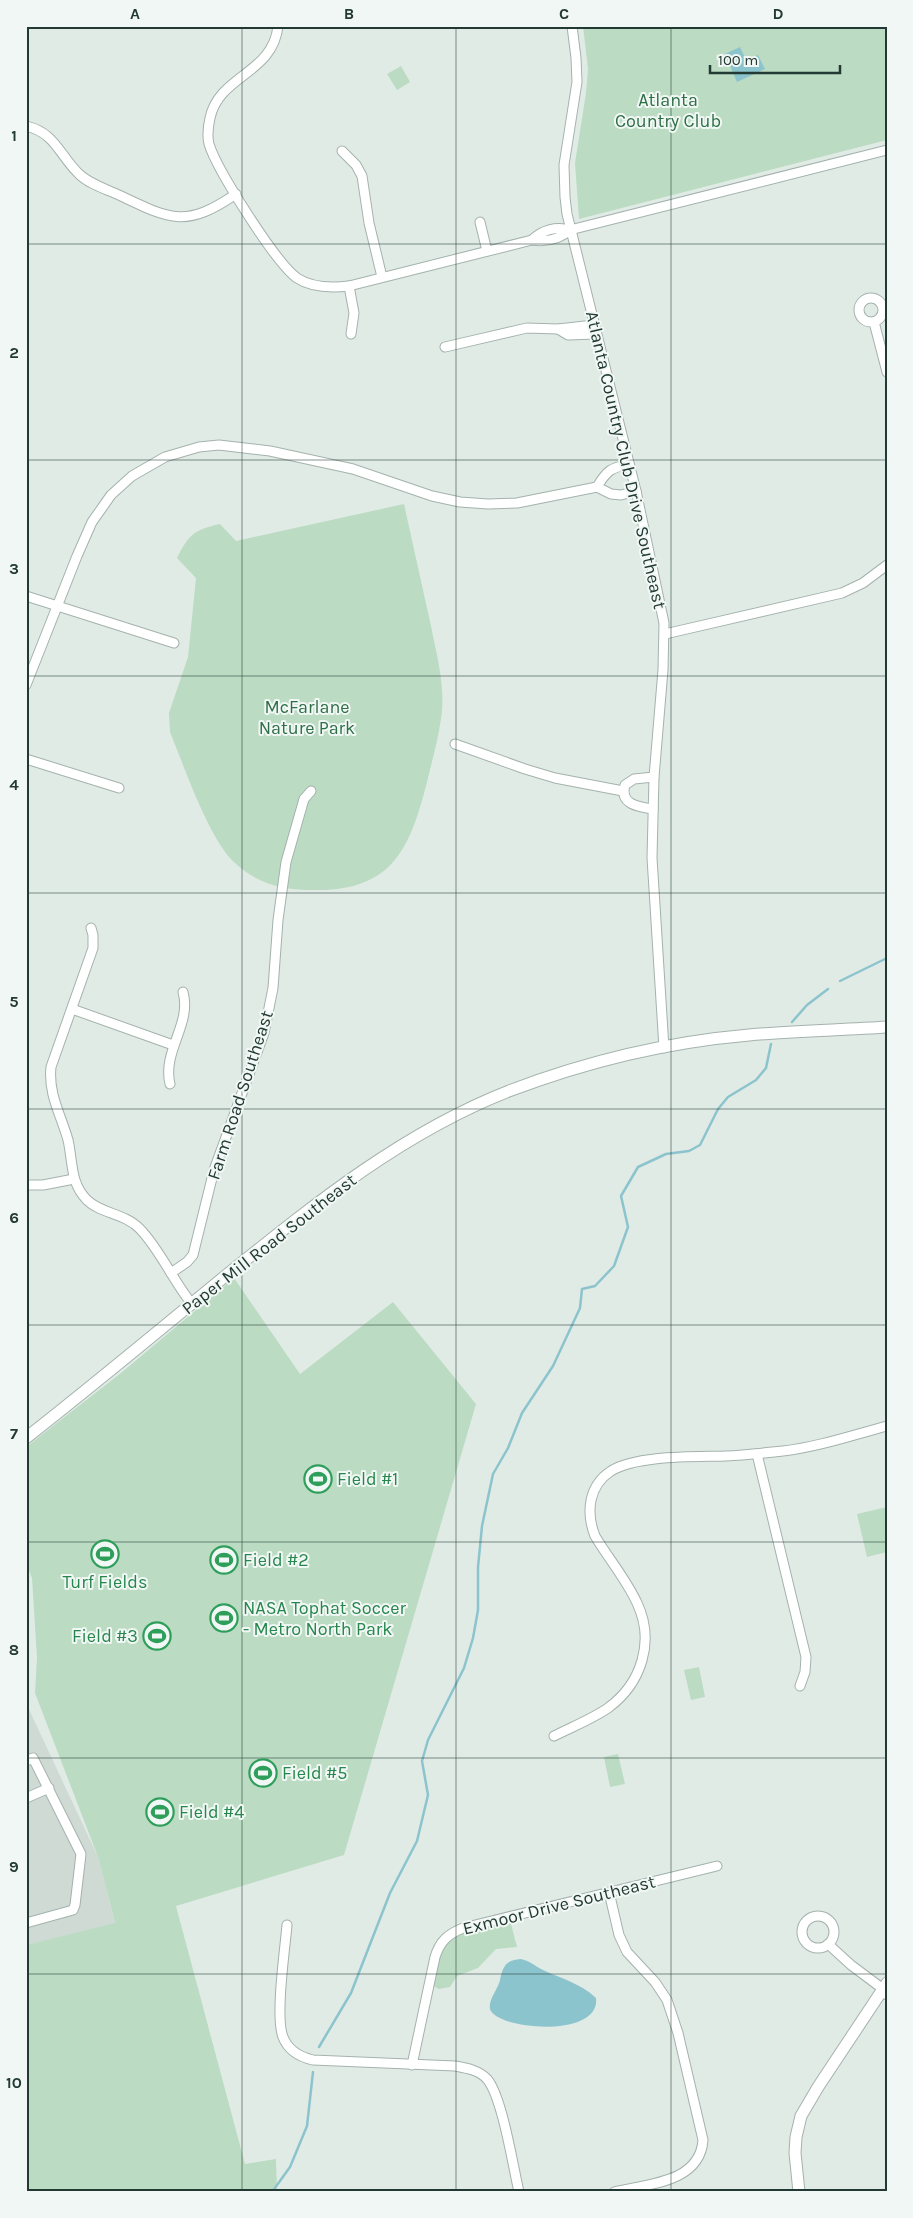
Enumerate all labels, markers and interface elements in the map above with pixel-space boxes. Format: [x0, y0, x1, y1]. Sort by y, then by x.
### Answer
text: A [130, 4, 140, 23]
text: B [344, 4, 354, 23]
text: C [559, 4, 569, 23]
text: D [773, 4, 784, 23]
scale bar [710, 42, 840, 74]
text: 100 m [718, 51, 758, 69]
park label: Atlanta Country Club [615, 89, 721, 132]
text: 1 [11, 126, 17, 145]
street label: Atlanta Country Club Drive Southeast [581, 309, 671, 611]
text: 2 [9, 343, 19, 362]
text: 3 [9, 559, 19, 578]
park label: McFarlane Nature Park [259, 696, 355, 739]
text: 4 [9, 775, 19, 794]
text: 5 [9, 992, 19, 1011]
street label: Farm Road Southeast [202, 1007, 278, 1183]
street label: Paper Mill Road Southeast [177, 1169, 361, 1319]
text: 6 [9, 1208, 19, 1227]
text: 7 [10, 1424, 18, 1443]
sports icon: Field #1 [303, 1464, 333, 1494]
place label: Field #1 [337, 1468, 398, 1490]
sports icon: Turf Fields [90, 1539, 120, 1569]
sports icon: Field #2 [209, 1545, 239, 1575]
place label: Field #2 [243, 1549, 309, 1571]
place label: Turf Fields [63, 1571, 147, 1593]
place label: NASA Tophat Soccer - Metro North Park [243, 1597, 406, 1640]
sports icon: NASA Tophat Soccer - Metro North Park [209, 1603, 239, 1633]
sports icon: Field #3 [142, 1621, 172, 1651]
place label: Field #3 [72, 1625, 138, 1647]
text: 8 [9, 1640, 19, 1659]
sports icon: Field #5 [248, 1758, 278, 1788]
place label: Field #5 [282, 1762, 347, 1784]
sports icon: Field #4 [145, 1797, 175, 1827]
place label: Field #4 [179, 1801, 244, 1823]
text: 9 [9, 1857, 19, 1876]
street label: Exmoor Drive Southeast [460, 1870, 658, 1940]
text: 10 [6, 2073, 22, 2092]

